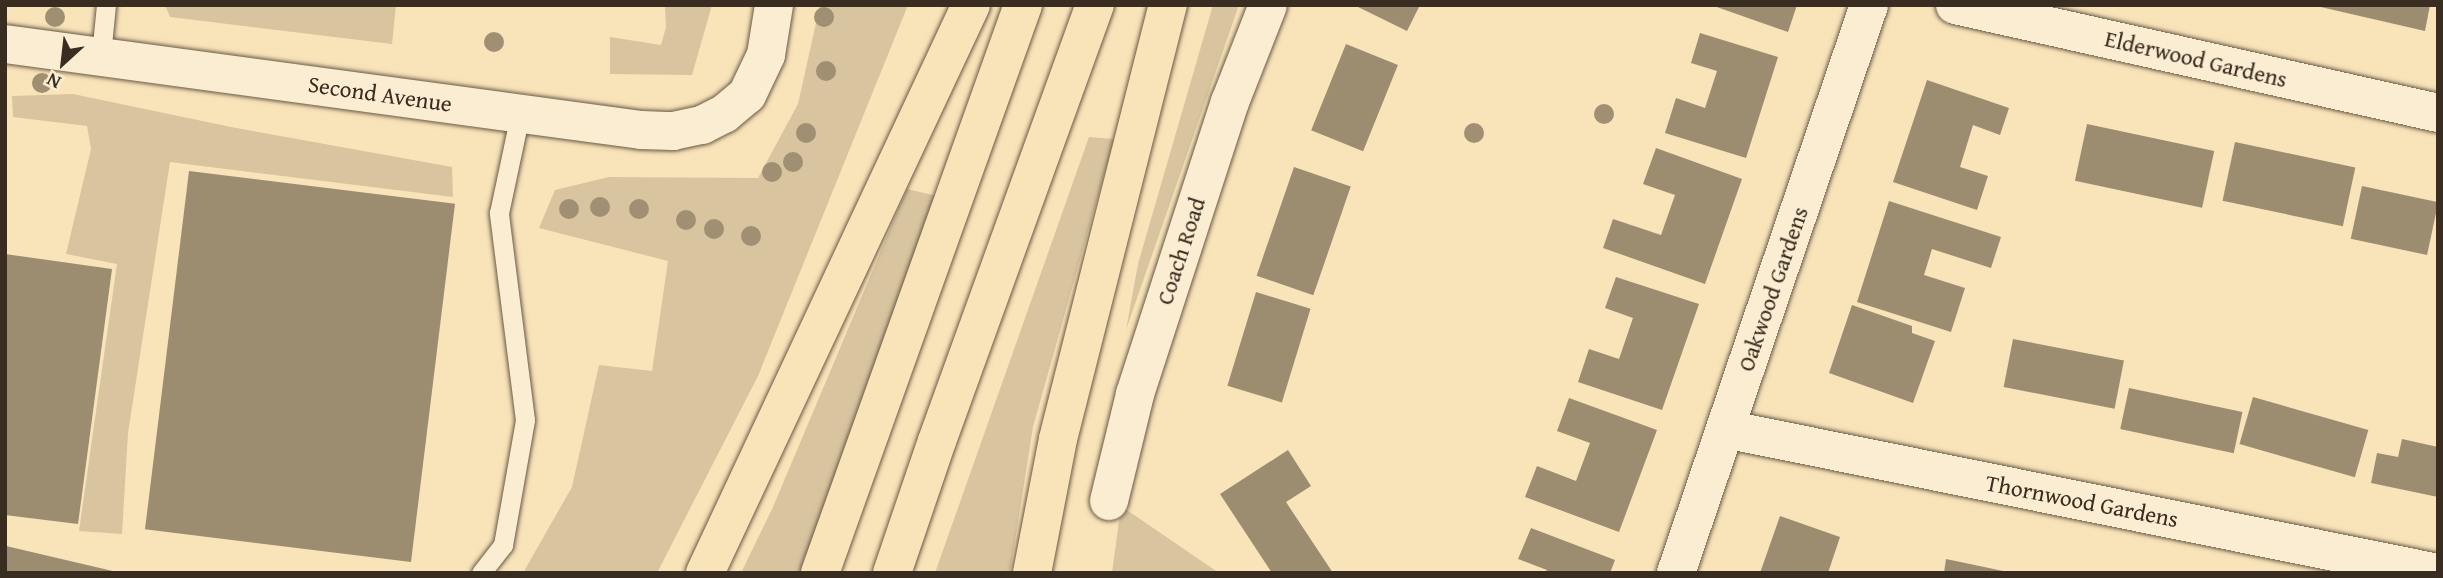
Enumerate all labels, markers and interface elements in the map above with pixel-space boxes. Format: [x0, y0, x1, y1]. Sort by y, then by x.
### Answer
street label: Elderwood Gardens [2102, 25, 2290, 93]
north arrow [28, 28, 98, 98]
text: N [41, 66, 65, 97]
street label: Second Avenue [306, 70, 454, 118]
street label: Coach Road [1151, 194, 1211, 308]
street label: Oakwood Gardens [1732, 203, 1814, 375]
street label: Thornwood Gardens [1983, 469, 2181, 533]

